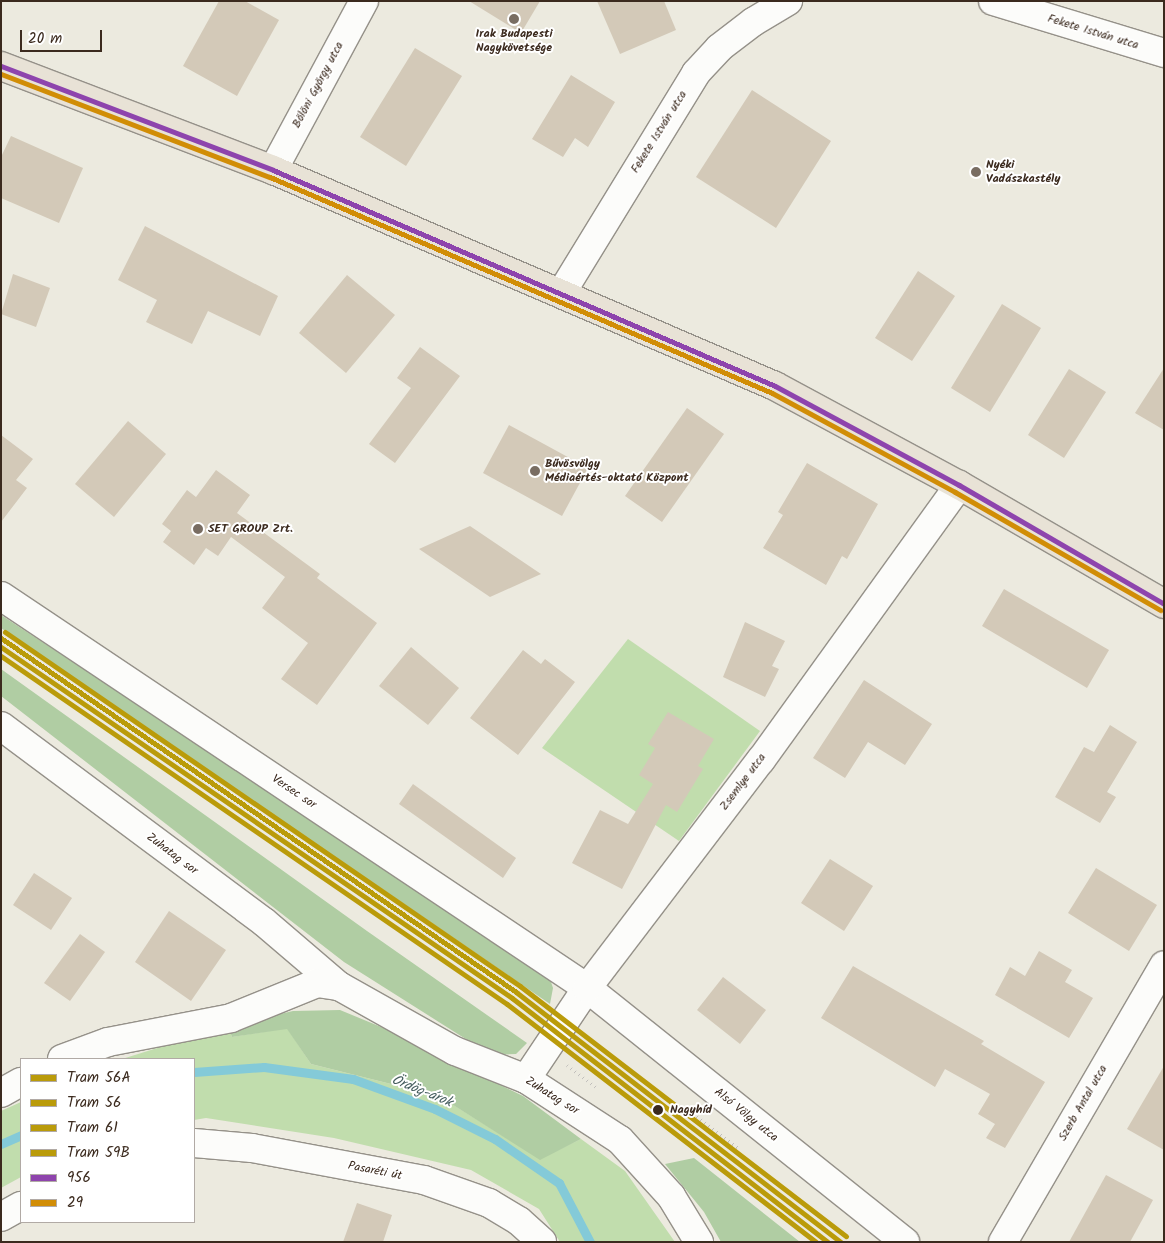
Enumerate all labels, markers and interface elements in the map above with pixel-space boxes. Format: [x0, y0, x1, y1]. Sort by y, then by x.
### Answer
street label: Fekete István utca [1046, 11, 1140, 53]
marker: Irak Budapesti Nagykövetsége [508, 13, 520, 25]
scale bar [22, 20, 105, 52]
text: 20 m [28, 27, 62, 51]
place label: Irak Budapesti Nagykövetsége [475, 27, 553, 55]
street label: Bölöni György utca [289, 40, 347, 130]
street label: Fekete István utca [628, 88, 690, 176]
place label: Nyéki Vadászkastély [986, 158, 1060, 186]
marker: Nyéki Vadászkastély [970, 166, 982, 178]
place label: Bűvösvölgy Médiaértés-oktató Központ [545, 457, 689, 485]
marker: Bűvösvölgy Médiaértés-oktató Központ [529, 465, 541, 477]
place label: SET GROUP Zrt. [208, 522, 293, 536]
marker: SET GROUP Zrt. [192, 523, 204, 535]
street label: Zsemlye utca [717, 751, 769, 813]
street label: Versec sor [269, 772, 319, 812]
street label: Zuhatag sor [143, 830, 201, 878]
legend [20, 1058, 195, 1223]
street label: Szerb Antal utca [1055, 1062, 1111, 1144]
text: Tram 56A [67, 1066, 131, 1090]
water label: Ördög-árok [389, 1071, 455, 1111]
street label: Zuhatag sor [522, 1074, 582, 1118]
street label: Alsó Völgy utca [711, 1085, 781, 1145]
text: Tram 56 [67, 1091, 121, 1115]
marker: Nagyhíd [650, 1102, 666, 1118]
place label: Nagyhíd [670, 1103, 712, 1117]
text: Tram 61 [67, 1116, 118, 1140]
text: Tram 59B [67, 1141, 130, 1165]
street label: Pasaréti út [347, 1159, 403, 1183]
text: 956 [67, 1166, 91, 1190]
text: 29 [67, 1191, 83, 1215]

